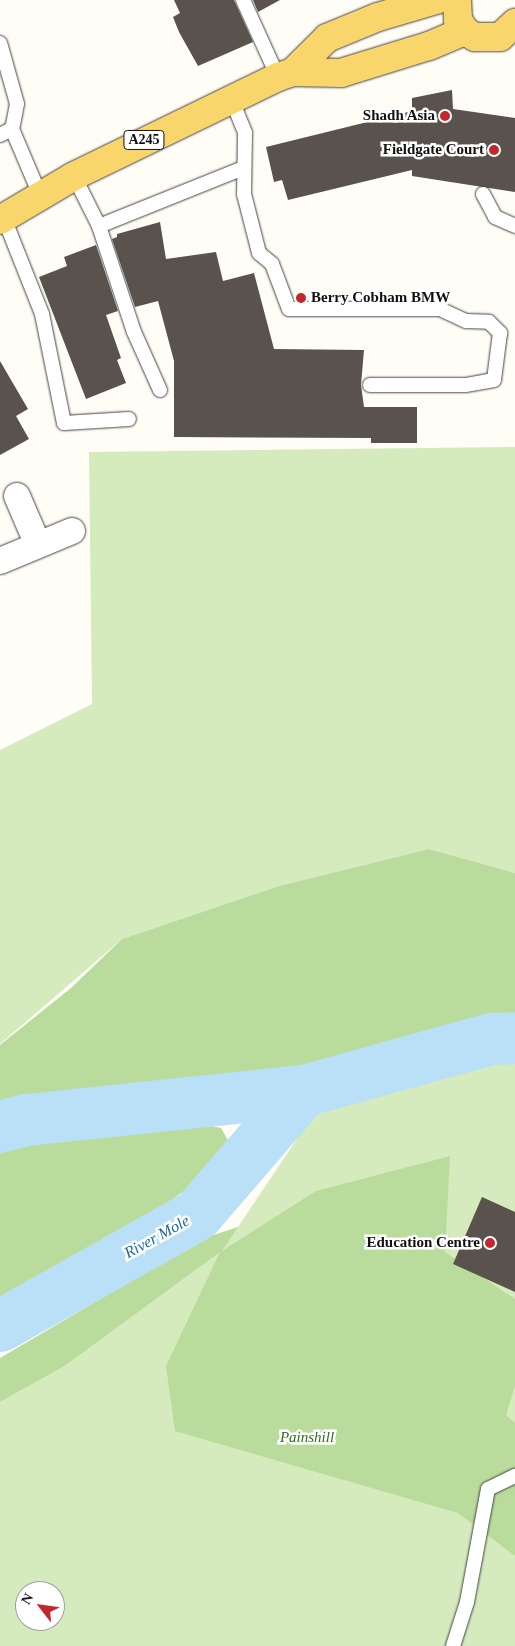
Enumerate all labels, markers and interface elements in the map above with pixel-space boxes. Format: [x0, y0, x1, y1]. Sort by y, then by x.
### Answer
place label: Shadh Asia [362, 107, 435, 125]
marker: Shadh Asia [439, 110, 451, 122]
road number: A245 [123, 128, 165, 152]
place label: Fieldgate Court [383, 141, 484, 159]
marker: Fieldgate Court [488, 144, 500, 156]
place label: Berry Cobham BMW [311, 289, 450, 307]
marker: Berry Cobham BMW [295, 292, 307, 304]
water label: River Mole [121, 1211, 193, 1263]
place label: Education Centre [367, 1234, 480, 1252]
marker: Education Centre [484, 1237, 496, 1249]
park label: Painshill [280, 1429, 334, 1447]
north arrow [15, 1581, 65, 1631]
text: N [18, 1591, 36, 1607]

